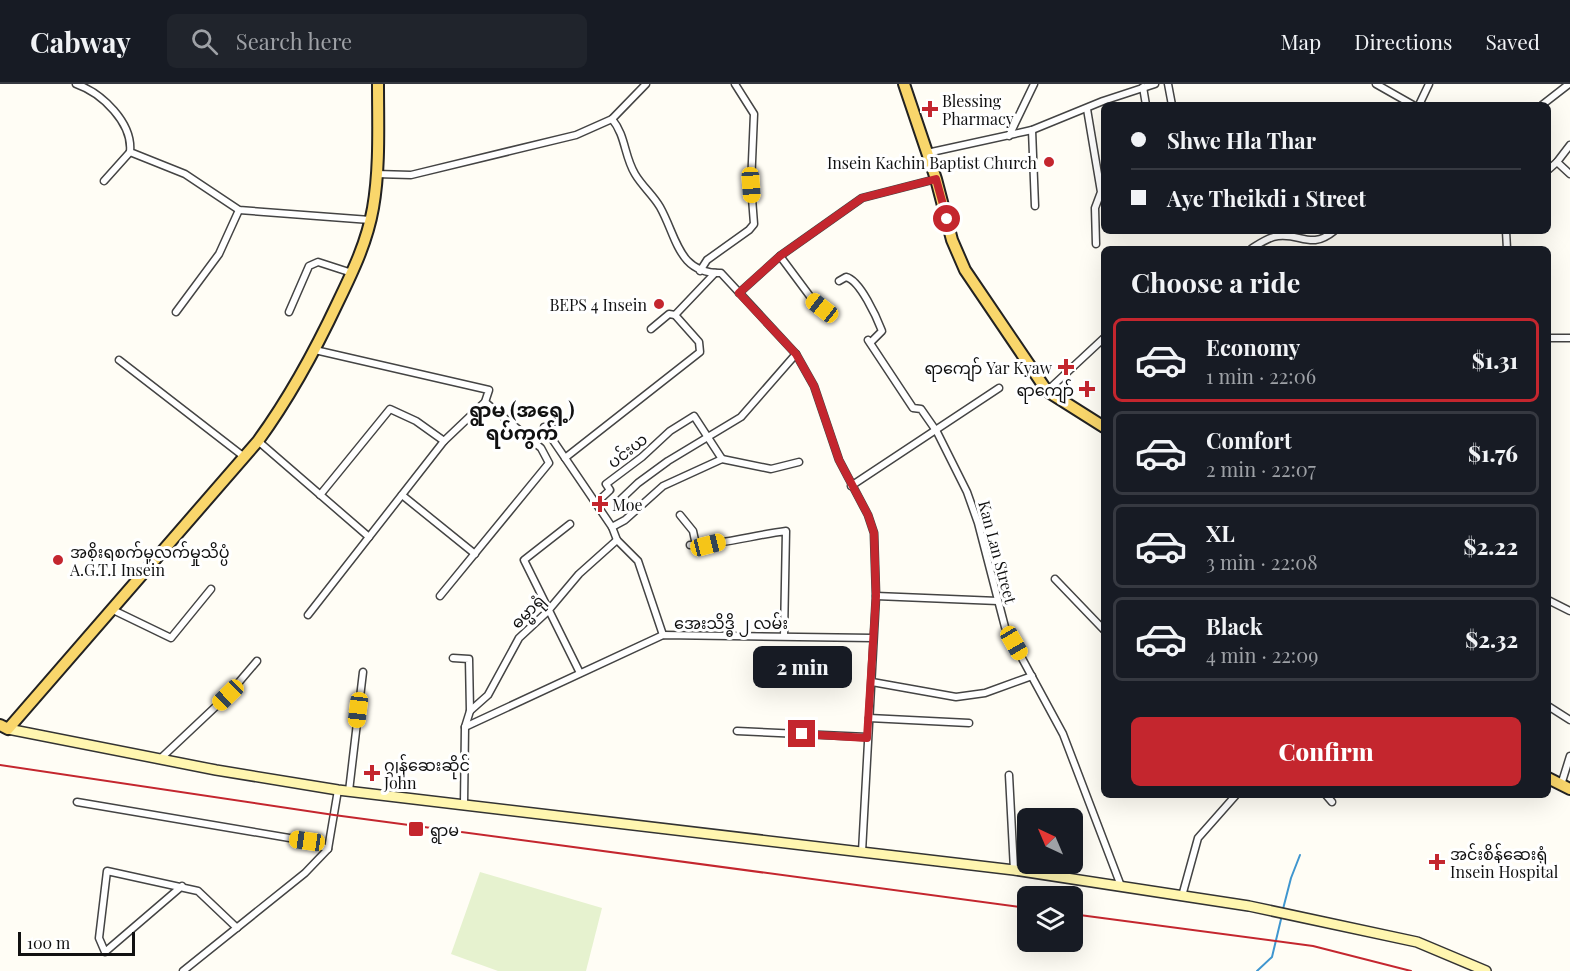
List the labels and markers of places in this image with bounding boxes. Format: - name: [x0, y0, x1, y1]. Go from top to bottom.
- place label: Blessing Pharmacy: [942, 90, 1014, 129]
- marker: Blessing Pharmacy: [923, 102, 937, 116]
- place label: Insein Kachin Baptist Church: [827, 152, 1038, 173]
- marker: Insein Kachin Baptist Church: [1042, 155, 1056, 169]
- place label: BEPS 4 Insein: [549, 294, 647, 315]
- marker: BEPS 4 Insein: [652, 297, 666, 311]
- place label: ရာကျော် Yar Kyaw: [925, 357, 1053, 382]
- marker: ရာကျော် Yar Kyaw: [1057, 358, 1075, 376]
- place label: ရာကျော်: [1016, 379, 1074, 404]
- marker: ရာကျော်: [1078, 380, 1096, 398]
- place label: Moe: [612, 494, 643, 515]
- marker: Moe: [593, 497, 607, 511]
- place label: အစိုးရစက်မှုလက်မှုသိပ္ပံ A.G.T.I Insein: [69, 541, 230, 580]
- marker: အစိုးရစက်မှုလက်မှုသိပ္ပံ A.G.T.I Insein: [51, 553, 65, 567]
- place label: ဂျွန်ဆေးဆိုင် John: [383, 754, 470, 793]
- marker: ဂျွန်ဆေးဆိုင် John: [365, 766, 379, 780]
- place label: ရွာမ: [430, 819, 459, 844]
- marker: ရွာမ: [407, 820, 425, 838]
- place label: အင်းစိန်ဆေးရုံ Insein Hospital: [1450, 843, 1559, 882]
- marker: အင်းစိန်ဆေးရုံ Insein Hospital: [1428, 853, 1446, 871]

